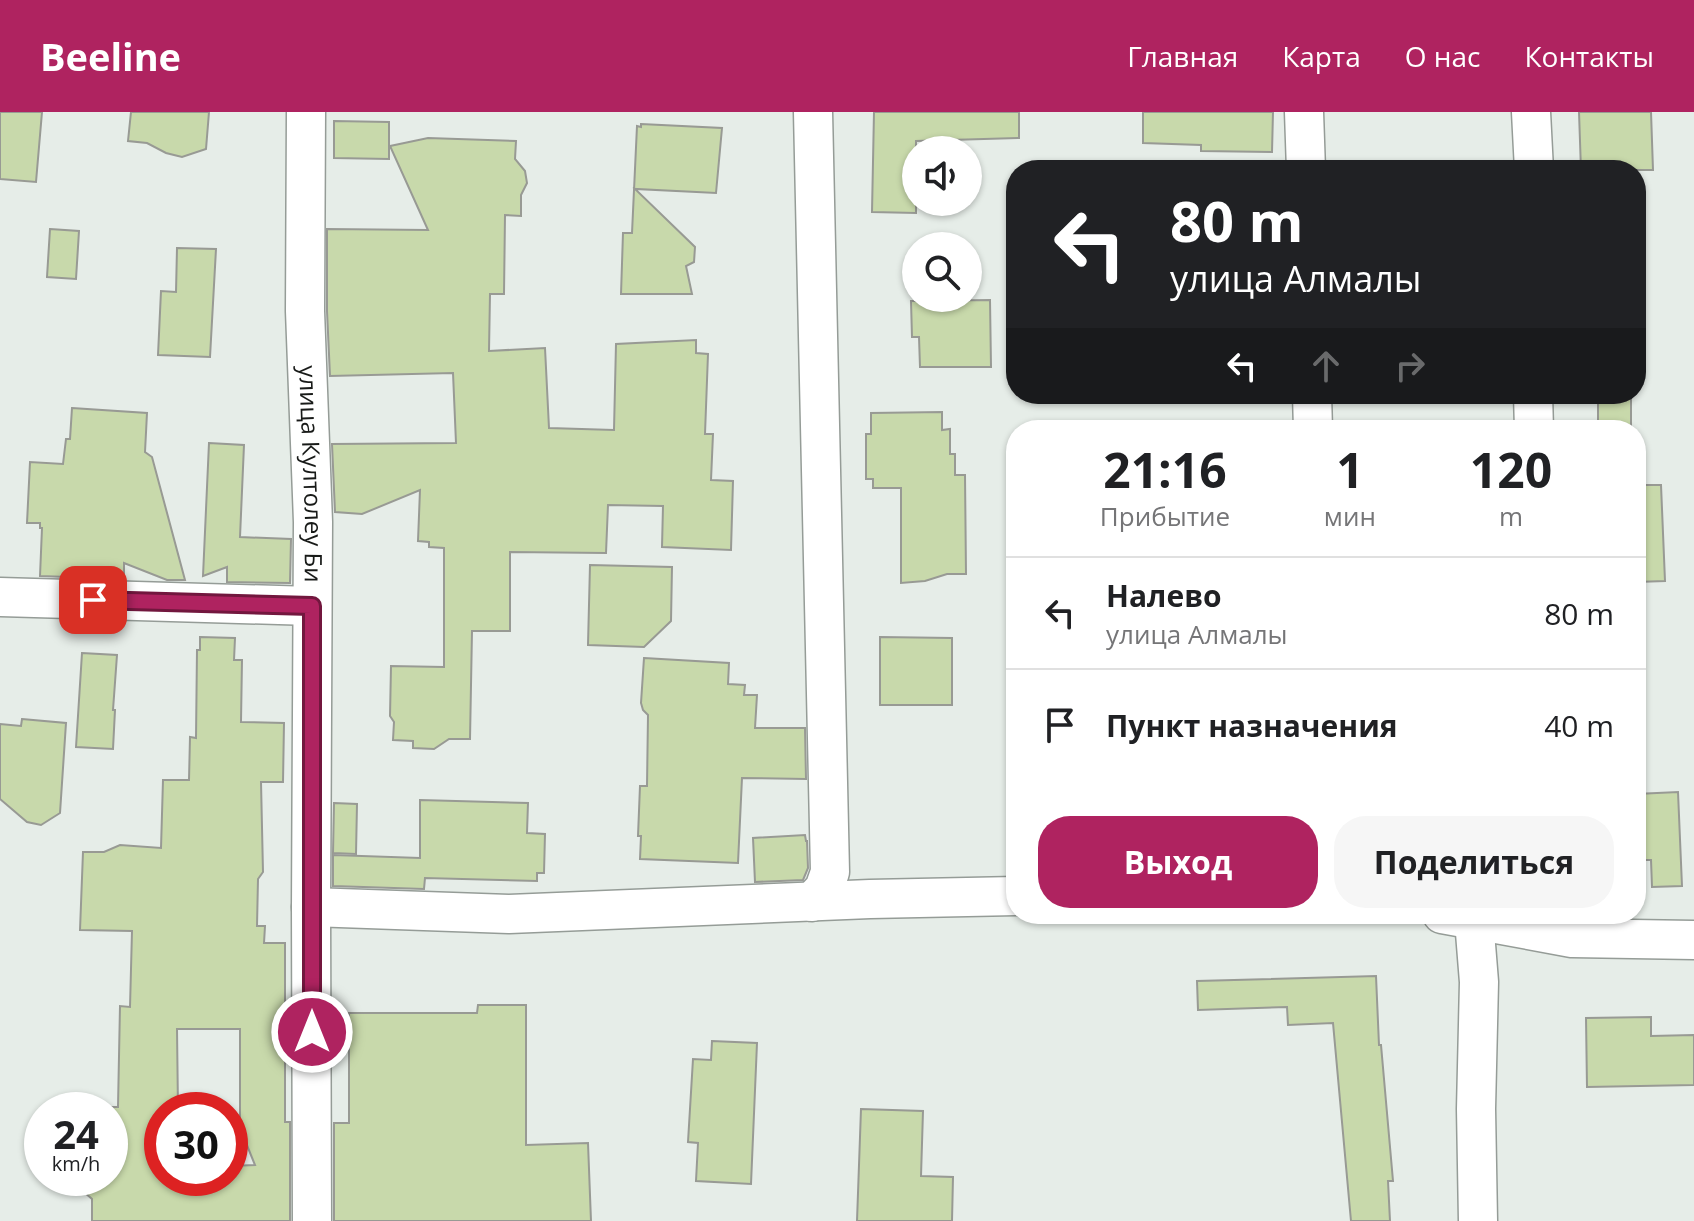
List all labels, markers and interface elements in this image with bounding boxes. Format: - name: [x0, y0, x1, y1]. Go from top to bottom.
- text: Beeline: [40, 30, 181, 82]
- text: Главная: [1127, 37, 1238, 75]
- text: Карта: [1282, 37, 1361, 75]
- text: О нас: [1405, 37, 1480, 75]
- text: Контакты: [1524, 37, 1654, 75]
- map controls: [902, 136, 982, 312]
- button: sound: [902, 136, 982, 216]
- text: 80 m: [1170, 182, 1304, 258]
- icon: left: [1038, 192, 1142, 296]
- button: search: [902, 232, 982, 312]
- text: улица Алмалы: [1170, 254, 1421, 303]
- icon: left: [1220, 344, 1264, 388]
- icon: ahead: [1304, 344, 1348, 388]
- icon: right: [1388, 344, 1432, 388]
- street label: улица Култолеу Би: [292, 365, 331, 583]
- text: 21:16: [1103, 437, 1227, 502]
- text: 1: [1336, 437, 1364, 502]
- text: 120: [1470, 437, 1552, 502]
- text: Прибытие: [1100, 498, 1230, 534]
- text: мин: [1324, 498, 1376, 534]
- text: m: [1499, 498, 1523, 534]
- pin: [59, 566, 127, 634]
- text: Налево: [1106, 575, 1222, 616]
- icon: arrive: [71, 578, 115, 622]
- icon: left: [1038, 591, 1082, 635]
- text: 80 m: [1544, 593, 1614, 634]
- text: улица Алмалы: [1106, 616, 1288, 652]
- icon: arrive: [1038, 703, 1082, 747]
- text: Пункт назначения: [1106, 705, 1398, 746]
- text: 40 m: [1544, 705, 1614, 746]
- button: Выход: [1038, 816, 1318, 908]
- button: Поделиться: [1334, 816, 1614, 908]
- position arrow: [270, 990, 354, 1074]
- speed limit sign: 30: [144, 1092, 248, 1196]
- text: 24: [53, 1106, 99, 1161]
- text: km/h: [52, 1150, 100, 1177]

